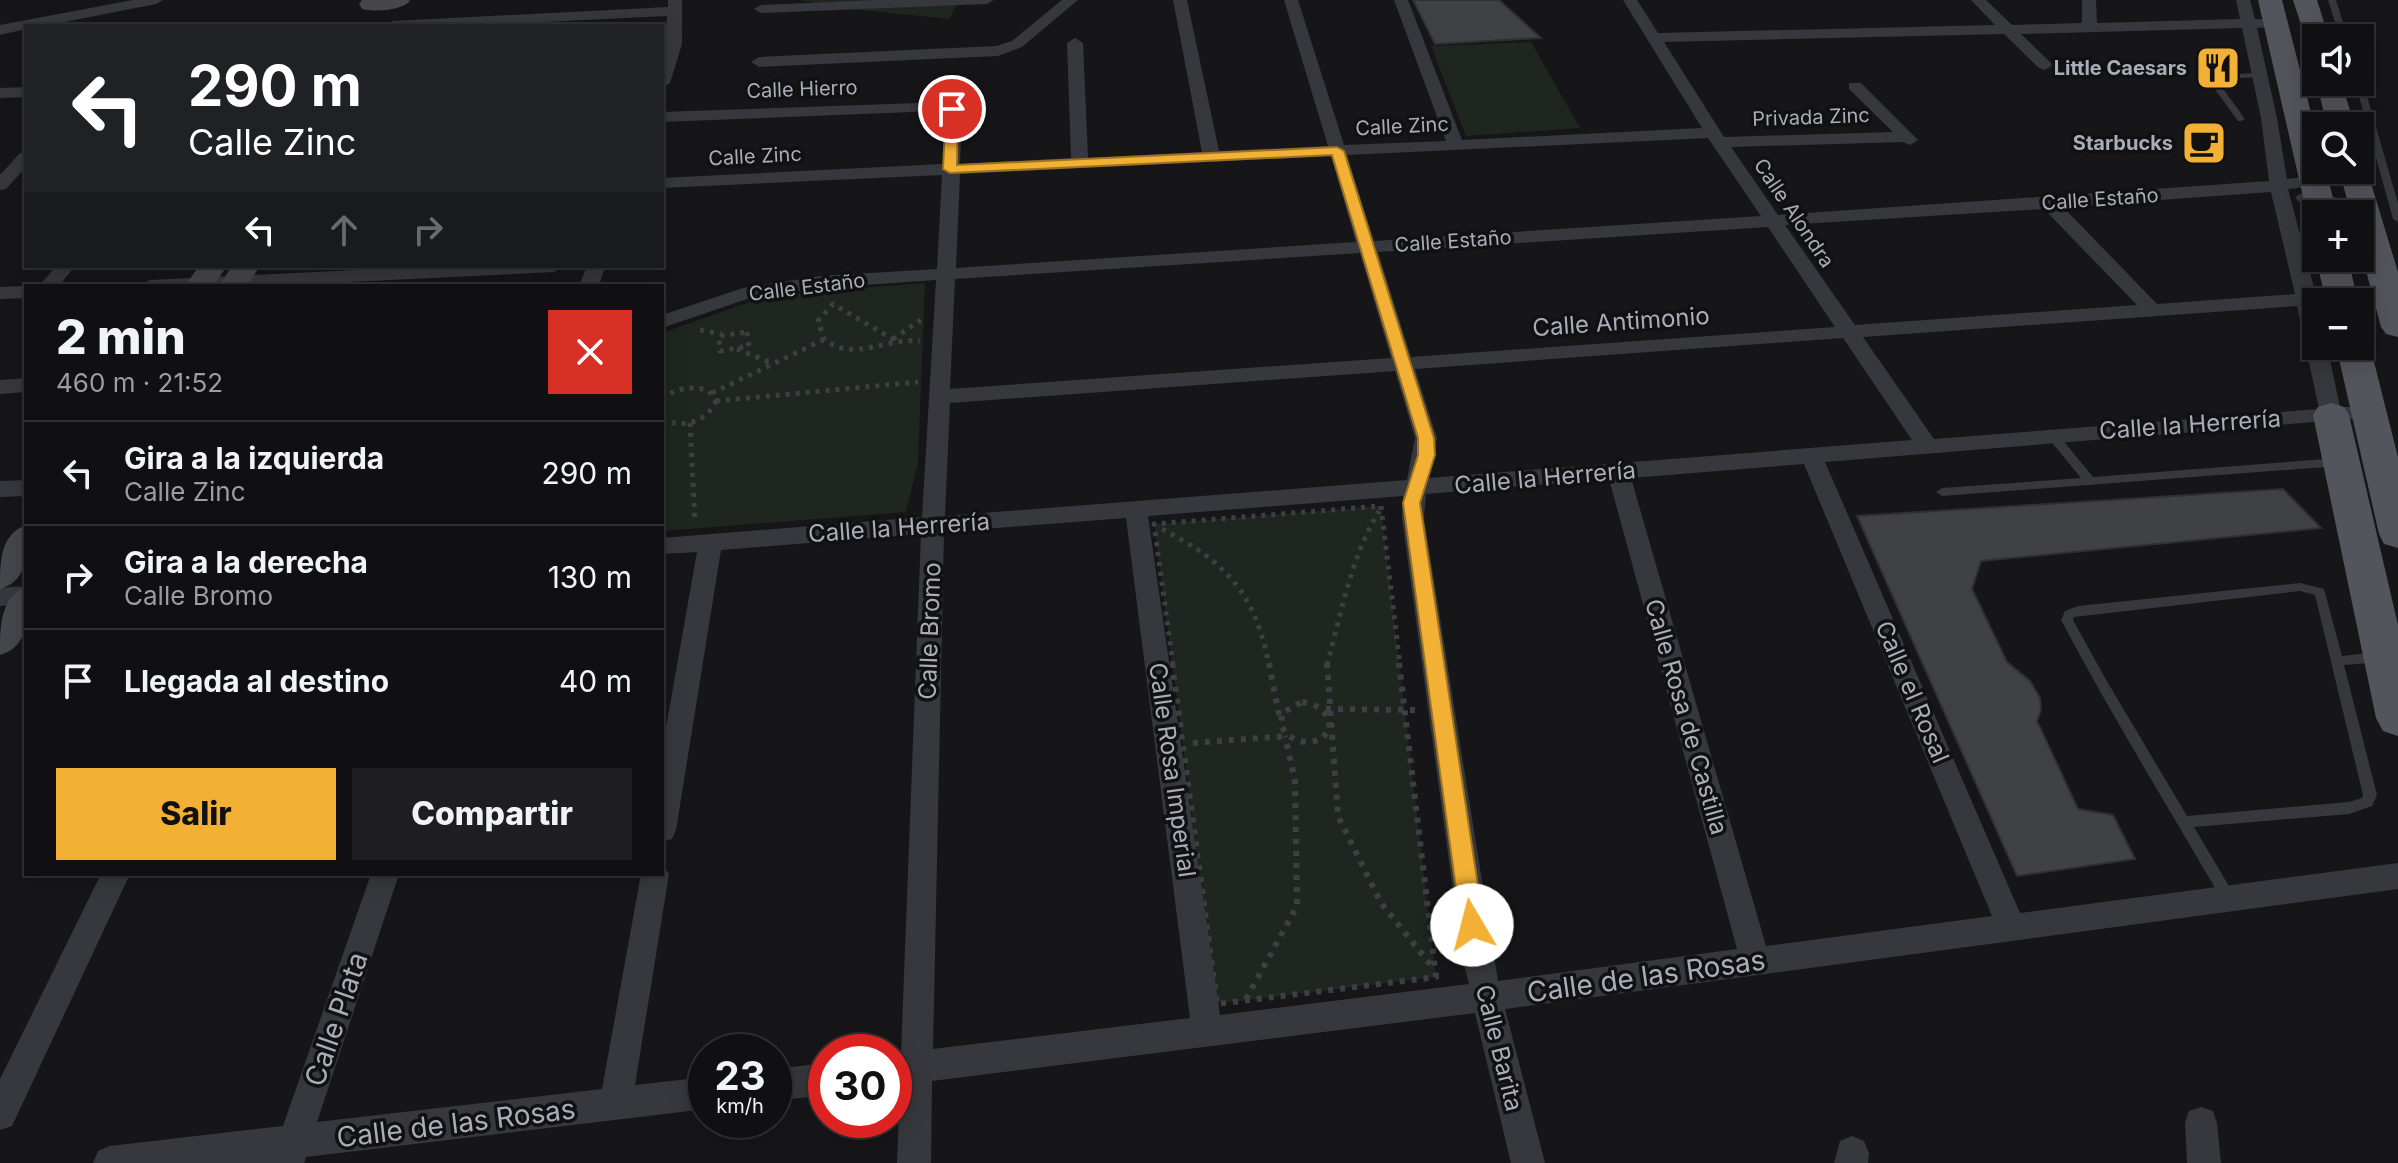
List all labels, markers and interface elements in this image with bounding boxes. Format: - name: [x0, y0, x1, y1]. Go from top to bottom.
- map controls: [2302, 24, 2374, 360]
- button: sound: [2302, 24, 2374, 96]
- restaurant icon: Little Caesars: [2194, 44, 2242, 92]
- text: 290 m: [188, 52, 362, 120]
- icon: left: [56, 56, 160, 160]
- place label: Little Caesars: [2054, 56, 2187, 80]
- street label: Calle Hierro: [746, 75, 858, 103]
- pin: [918, 75, 986, 143]
- icon: arrive: [930, 87, 974, 131]
- street label: Privada Zinc: [1752, 103, 1870, 131]
- street label: Calle Zinc: [1355, 112, 1449, 140]
- button: search: [2302, 112, 2374, 184]
- cafe icon: Starbucks: [2180, 119, 2228, 167]
- text: Calle Zinc: [188, 120, 356, 164]
- place label: Starbucks: [2073, 131, 2173, 155]
- street label: Calle Zinc: [708, 142, 802, 170]
- street label: Calle Alondra: [1749, 154, 1839, 272]
- street label: Calle Estaño: [2041, 183, 2159, 215]
- button: +: [2302, 200, 2374, 272]
- icon: left: [238, 208, 282, 252]
- icon: ahead: [322, 208, 366, 252]
- icon: right: [406, 208, 450, 252]
- street label: Calle Estaño: [1394, 225, 1512, 257]
- street label: Calle Estaño: [747, 268, 867, 306]
- button: −: [2302, 288, 2374, 360]
- street label: Calle Antimonio: [1531, 301, 1711, 342]
- text: 2 min: [56, 307, 186, 366]
- button: close: [548, 310, 632, 394]
- text: 460 m · 21:52: [56, 367, 223, 398]
- street label: Calle la Herrería: [2098, 404, 2282, 445]
- text: Gira a la izquierda: [124, 440, 384, 476]
- icon: left: [56, 451, 100, 495]
- text: 290 m: [541, 455, 632, 491]
- street label: Calle la Herrería: [1453, 455, 1637, 500]
- text: Calle Zinc: [124, 476, 246, 507]
- street label: Calle la Herrería: [807, 507, 991, 548]
- text: Gira a la derecha: [124, 544, 368, 580]
- icon: right: [56, 555, 100, 599]
- text: 130 m: [548, 559, 632, 595]
- street label: Calle Bromo: [913, 562, 946, 700]
- text: Calle Bromo: [124, 580, 273, 611]
- street label: Calle Rosa de Castilla: [1639, 596, 1734, 838]
- street label: Calle el Rosal: [1870, 616, 1955, 767]
- icon: arrive: [56, 659, 100, 703]
- street label: Calle Rosa Imperial: [1143, 661, 1202, 879]
- text: Llegada al destino: [124, 663, 389, 699]
- text: 40 m: [559, 663, 632, 699]
- button: Salir: [56, 768, 336, 860]
- button: Compartir: [352, 768, 632, 860]
- position arrow: [1430, 883, 1514, 967]
- street label: Calle de las Rosas: [1525, 942, 1767, 1010]
- street label: Calle Plata: [297, 948, 375, 1090]
- street label: Calle Barita: [1470, 982, 1529, 1114]
- speed limit sign: 30: [808, 1034, 912, 1138]
- text: 23: [714, 1051, 766, 1100]
- street label: Calle de las Rosas: [335, 1091, 577, 1155]
- text: km/h: [716, 1094, 764, 1118]

